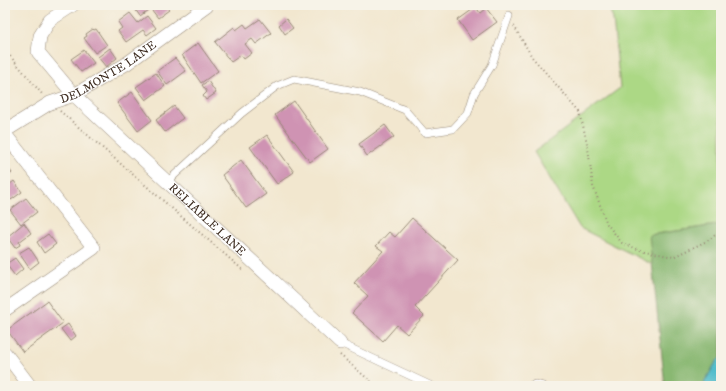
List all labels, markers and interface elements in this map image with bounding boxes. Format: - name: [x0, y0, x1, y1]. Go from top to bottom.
- street label: DELMONTE LANE: [58, 37, 159, 107]
- street label: RELIABLE LANE: [166, 180, 249, 259]

